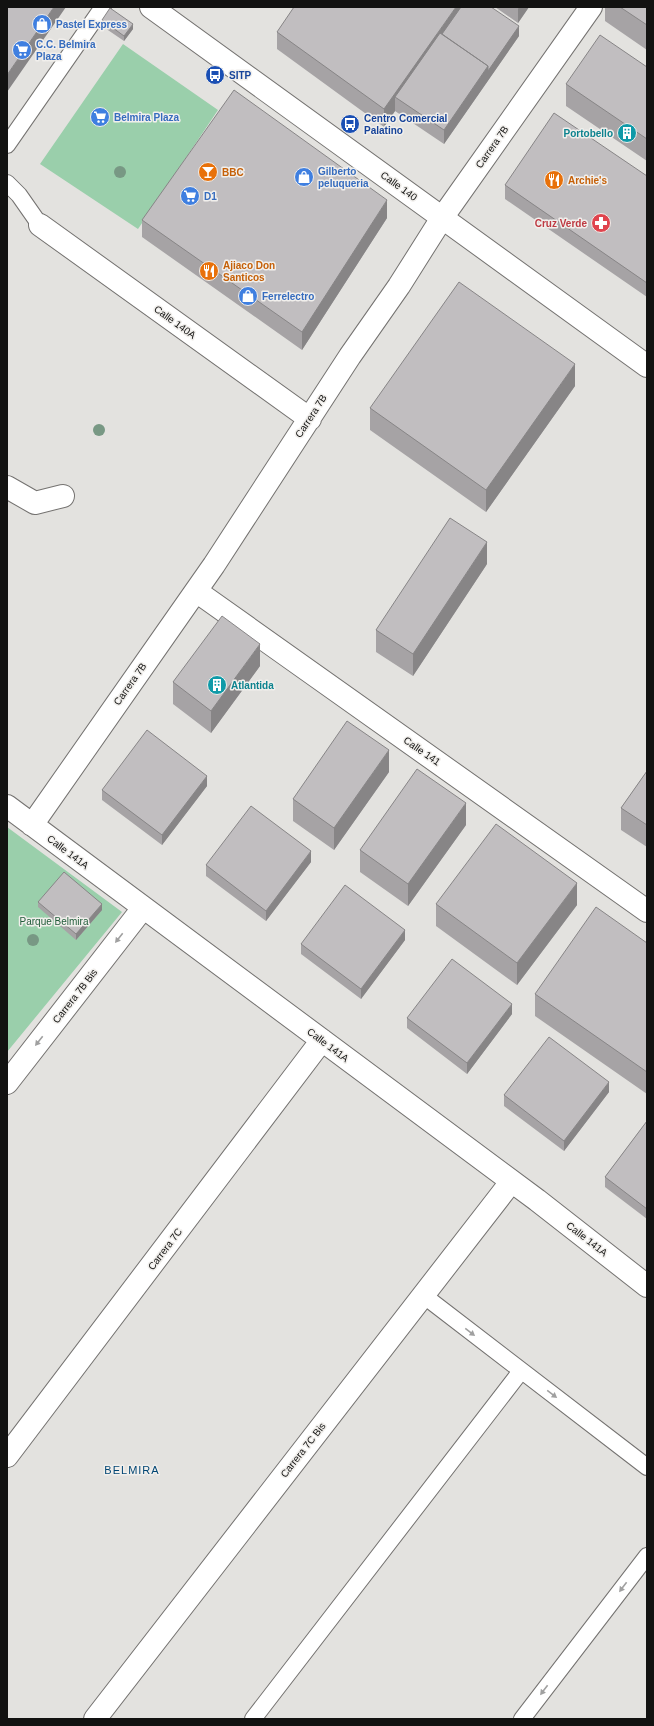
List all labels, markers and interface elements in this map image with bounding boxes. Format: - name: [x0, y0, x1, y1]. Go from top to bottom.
- shop icon: Pastel Express: [31, 13, 53, 35]
- place label: Pastel Express: [56, 19, 128, 30]
- supermarket icon: C.C. Belmira Plaza: [11, 39, 33, 61]
- place label: C.C. Belmira Plaza: [36, 39, 96, 62]
- bus stop icon: SITP: [204, 64, 226, 86]
- place label: SITP: [229, 70, 252, 81]
- supermarket icon: Belmira Plaza: [89, 106, 111, 128]
- place label: Belmira Plaza: [114, 112, 179, 123]
- bus stop icon: Centro Comercial Palatino: [339, 113, 361, 135]
- place label: Centro Comercial Palatino: [364, 113, 448, 136]
- building icon: Portobello: [616, 122, 638, 144]
- street label: Carrera 7B: [473, 124, 511, 170]
- place label: Portobello: [564, 128, 613, 139]
- bar icon: BBC: [197, 161, 219, 183]
- shop icon: Gilberto peluqueria: [293, 166, 315, 188]
- place label: Gilberto peluqueria: [318, 166, 369, 189]
- place label: BBC: [222, 167, 244, 178]
- street label: Calle 140: [379, 169, 420, 203]
- restaurant icon: Archie's: [543, 169, 565, 191]
- place label: Archie's: [568, 175, 608, 186]
- supermarket icon: D1: [179, 185, 201, 207]
- place label: D1: [204, 191, 217, 202]
- pharmacy icon: Cruz Verde: [590, 212, 612, 234]
- place label: Cruz Verde: [535, 218, 587, 229]
- restaurant icon: Ajiaco Don Santicos: [198, 260, 220, 282]
- place label: Ajiaco Don Santicos: [223, 260, 275, 283]
- shop icon: Ferrelectro: [237, 285, 259, 307]
- place label: Ferrelectro: [262, 291, 314, 302]
- street label: Calle 140A: [152, 303, 198, 341]
- street label: Carrera 7B: [293, 392, 329, 440]
- street label: Carrera 7B: [111, 661, 149, 707]
- building icon: Atlantida: [206, 674, 228, 696]
- place label: Atlantida: [231, 680, 274, 691]
- street label: Calle 141: [402, 734, 443, 768]
- street label: Calle 141A: [45, 833, 91, 871]
- park label: Parque Belmira: [20, 916, 89, 927]
- one-way arrow: [115, 933, 123, 944]
- street label: Carrera 7B Bis: [50, 967, 100, 1025]
- street label: Calle 141A: [305, 1026, 351, 1064]
- one-way arrow: [35, 1036, 44, 1047]
- street label: Calle 141A: [564, 1220, 610, 1259]
- street label: Carrera 7C: [146, 1226, 184, 1272]
- one-way arrow: [465, 1328, 476, 1336]
- one-way arrow: [546, 1390, 557, 1399]
- street label: Carrera 7C Bis: [278, 1421, 328, 1479]
- district label: BELMIRA: [104, 1464, 160, 1476]
- one-way arrow: [620, 1582, 628, 1592]
- one-way arrow: [540, 1685, 549, 1696]

